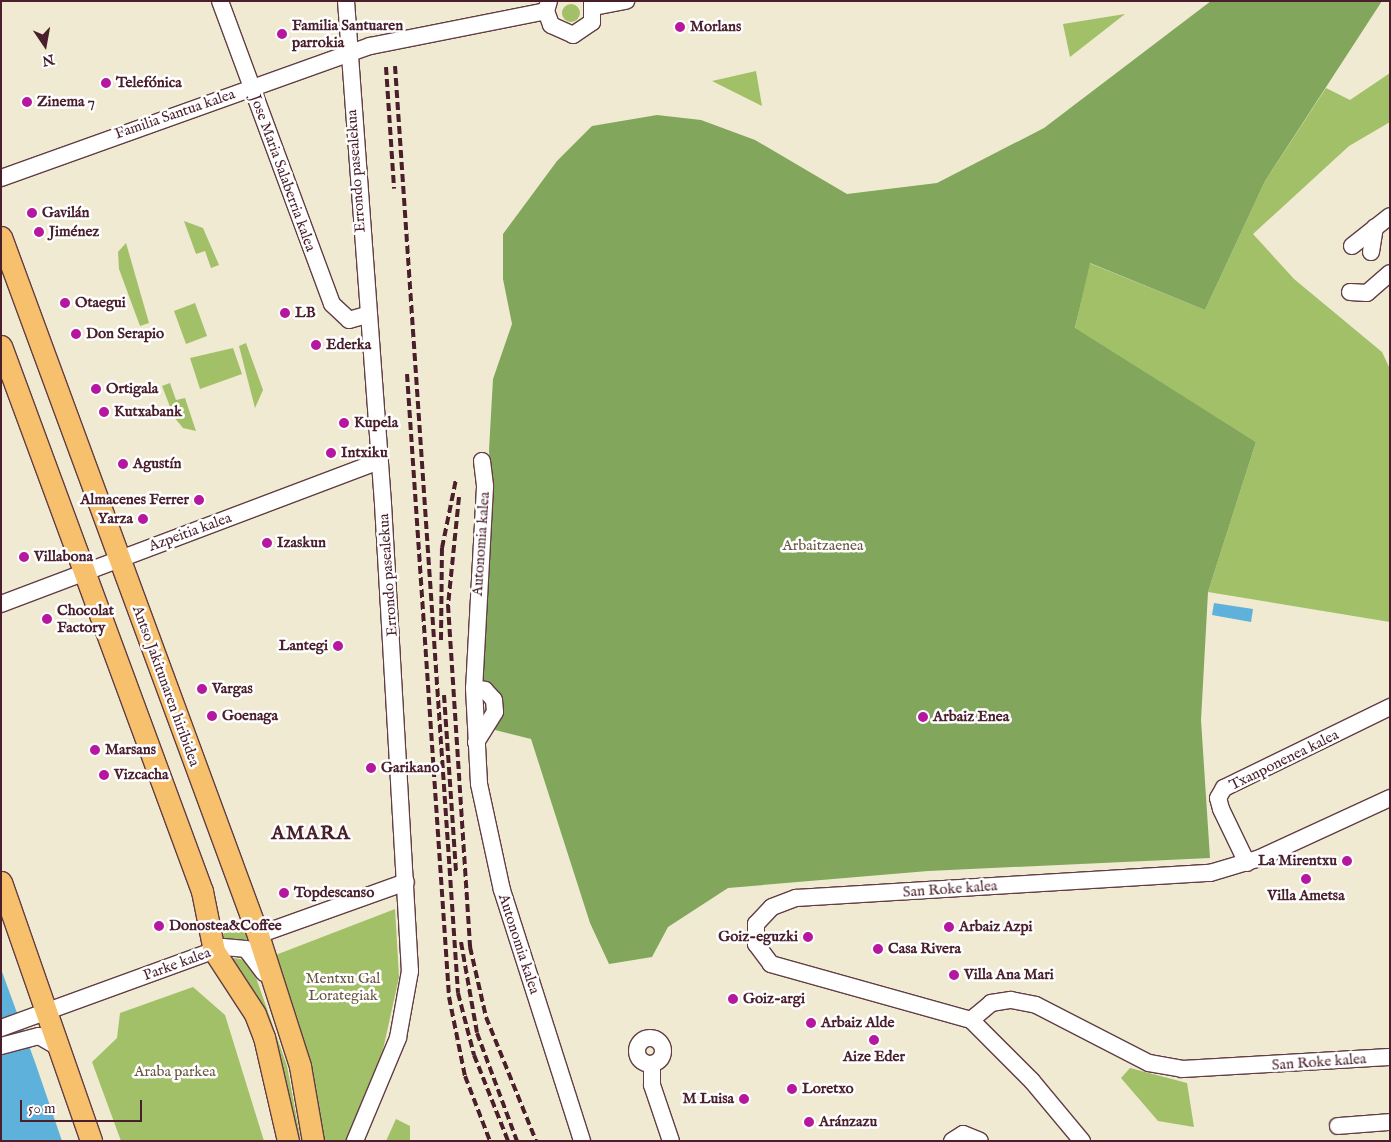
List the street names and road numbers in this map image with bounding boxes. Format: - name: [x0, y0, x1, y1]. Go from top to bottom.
- street label: Familia Santua kalea: [113, 85, 237, 143]
- street label: Jose Maria Salaberria kalea: [246, 92, 320, 254]
- street label: Errondo pasealekua: [343, 109, 369, 233]
- street label: Autonomia kalea: [468, 491, 494, 597]
- street label: Azpeitia kalea: [146, 509, 234, 555]
- street label: Errondo pasealekua: [375, 513, 401, 637]
- street label: Antso Jakitunaren hiribidea: [128, 603, 204, 769]
- street label: Txanponenea kalea: [1226, 726, 1342, 794]
- street label: San Roke kalea: [902, 877, 998, 901]
- street label: Autonomia kalea: [494, 892, 544, 996]
- street label: Parke kalea: [141, 943, 213, 985]
- street label: San Roke kalea: [1271, 1050, 1367, 1074]

